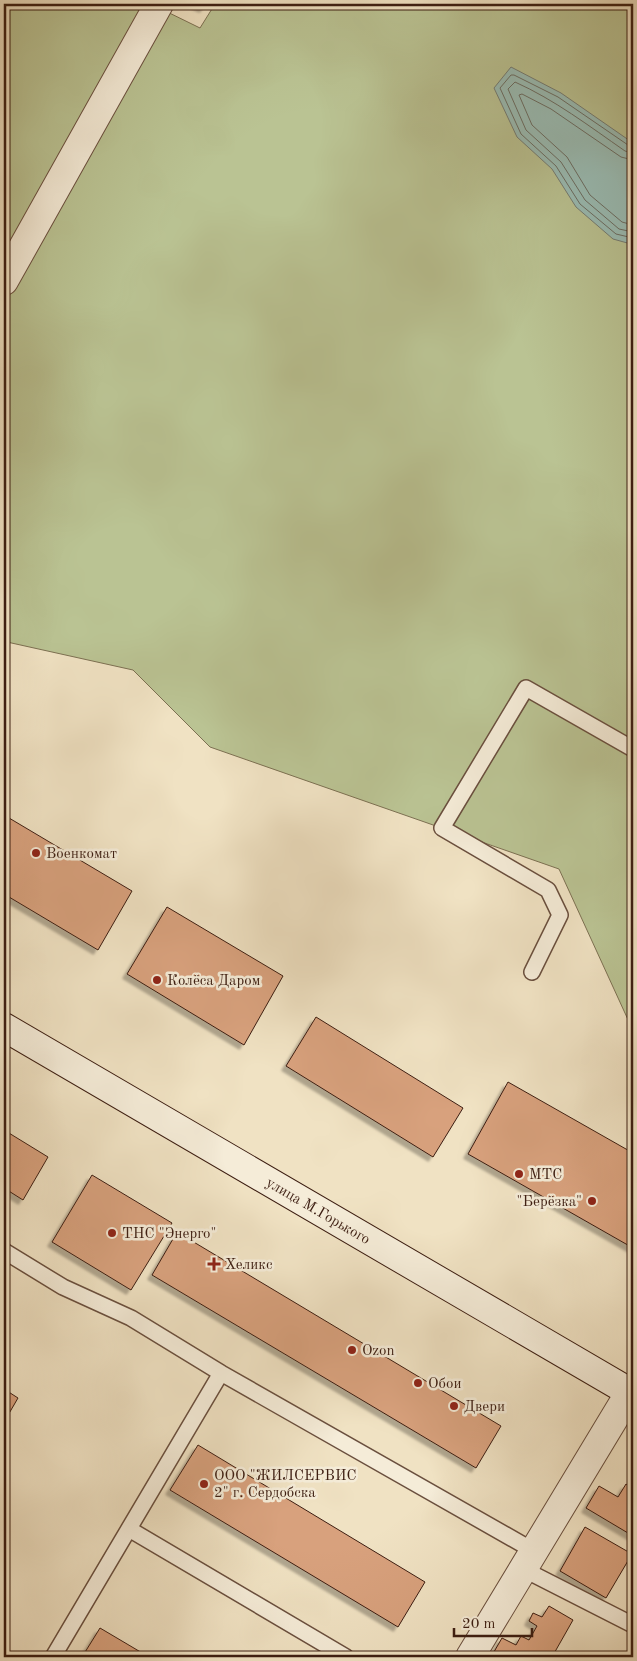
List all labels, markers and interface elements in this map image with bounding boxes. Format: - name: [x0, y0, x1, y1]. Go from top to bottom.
- marker: Военкомат: [30, 847, 42, 859]
- place label: Военкомат: [46, 847, 117, 862]
- marker: Колёса Даром: [151, 974, 163, 986]
- place label: Колёса Даром: [167, 974, 261, 989]
- marker: МТС: [513, 1168, 525, 1180]
- place label: МТС: [529, 1168, 562, 1183]
- street label: улица М.Горького: [263, 1176, 372, 1248]
- place label: "Берёзка": [517, 1195, 582, 1210]
- marker: "Берёзка": [586, 1195, 598, 1207]
- marker: ТНС "Энерго": [106, 1227, 118, 1239]
- place label: ТНС "Энерго": [122, 1227, 216, 1242]
- marker: Хеликс: [207, 1257, 221, 1271]
- place label: Хеликс: [225, 1258, 273, 1273]
- marker: Ozon: [346, 1344, 358, 1356]
- place label: Ozon: [362, 1344, 395, 1359]
- marker: Обои: [412, 1377, 424, 1389]
- place label: Обои: [428, 1377, 461, 1392]
- marker: Двери: [448, 1400, 460, 1412]
- place label: Двери: [464, 1400, 505, 1415]
- place label: ООО "ЖИЛСЕРВИС 2" г. Сердобска: [214, 1469, 357, 1501]
- marker: ООО "ЖИЛСЕРВИС 2" г. Сердобска: [198, 1478, 210, 1490]
- scale bar: [454, 1606, 532, 1638]
- text: 20 m: [462, 1617, 496, 1632]

